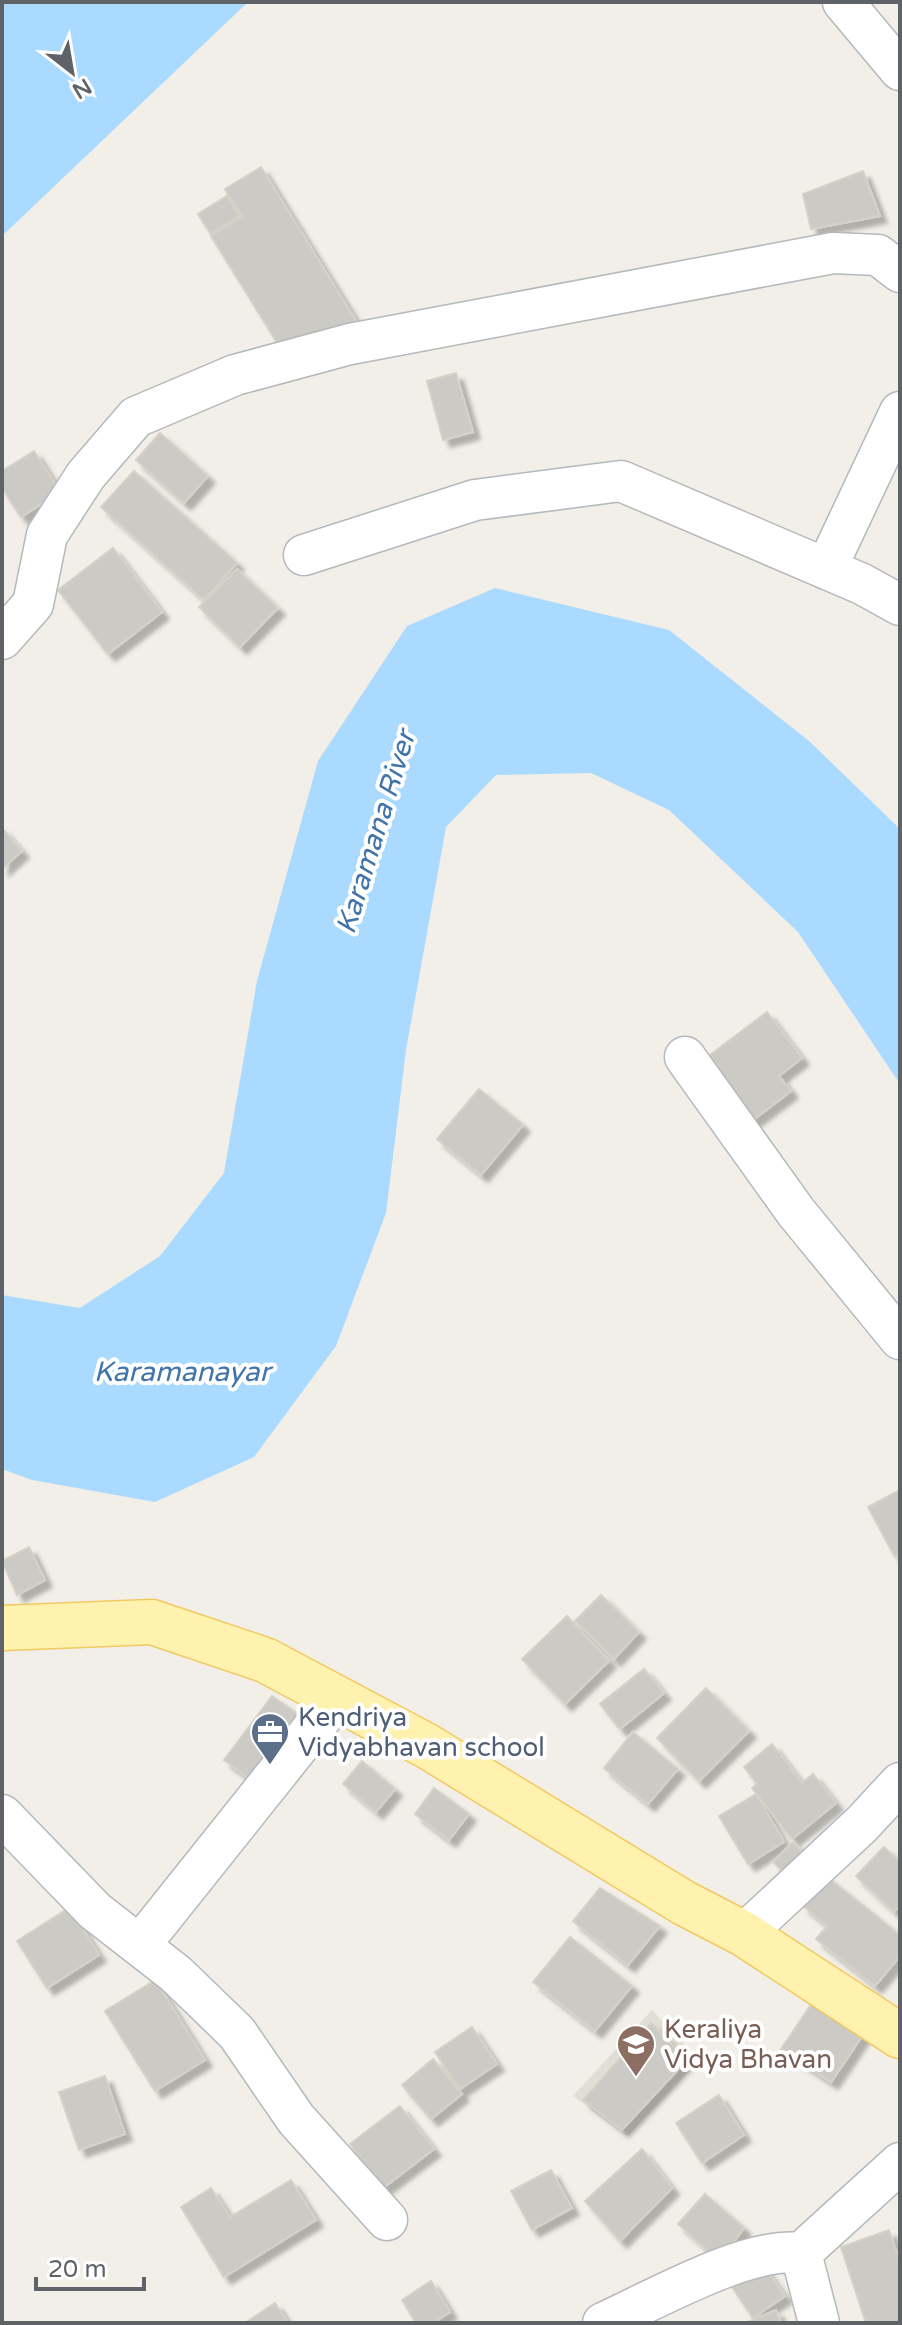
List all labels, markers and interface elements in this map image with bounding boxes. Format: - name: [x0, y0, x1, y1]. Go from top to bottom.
- north arrow: [32, 32, 112, 112]
- text: N: [68, 73, 96, 104]
- water label: Karamana River: [329, 723, 424, 938]
- water label: Karamanayar: [94, 1355, 273, 1389]
- place label: Kendriya Vidyabhavan school: [298, 1702, 545, 1763]
- office icon: Kendriya Vidyabhavan school: [249, 1711, 291, 1766]
- place label: Keraliya Vidya Bhavan: [664, 2014, 832, 2075]
- school or university icon: Keraliya Vidya Bhavan: [615, 2023, 657, 2078]
- scale bar: [36, 2241, 144, 2291]
- text: 20 m: [48, 2255, 106, 2284]

